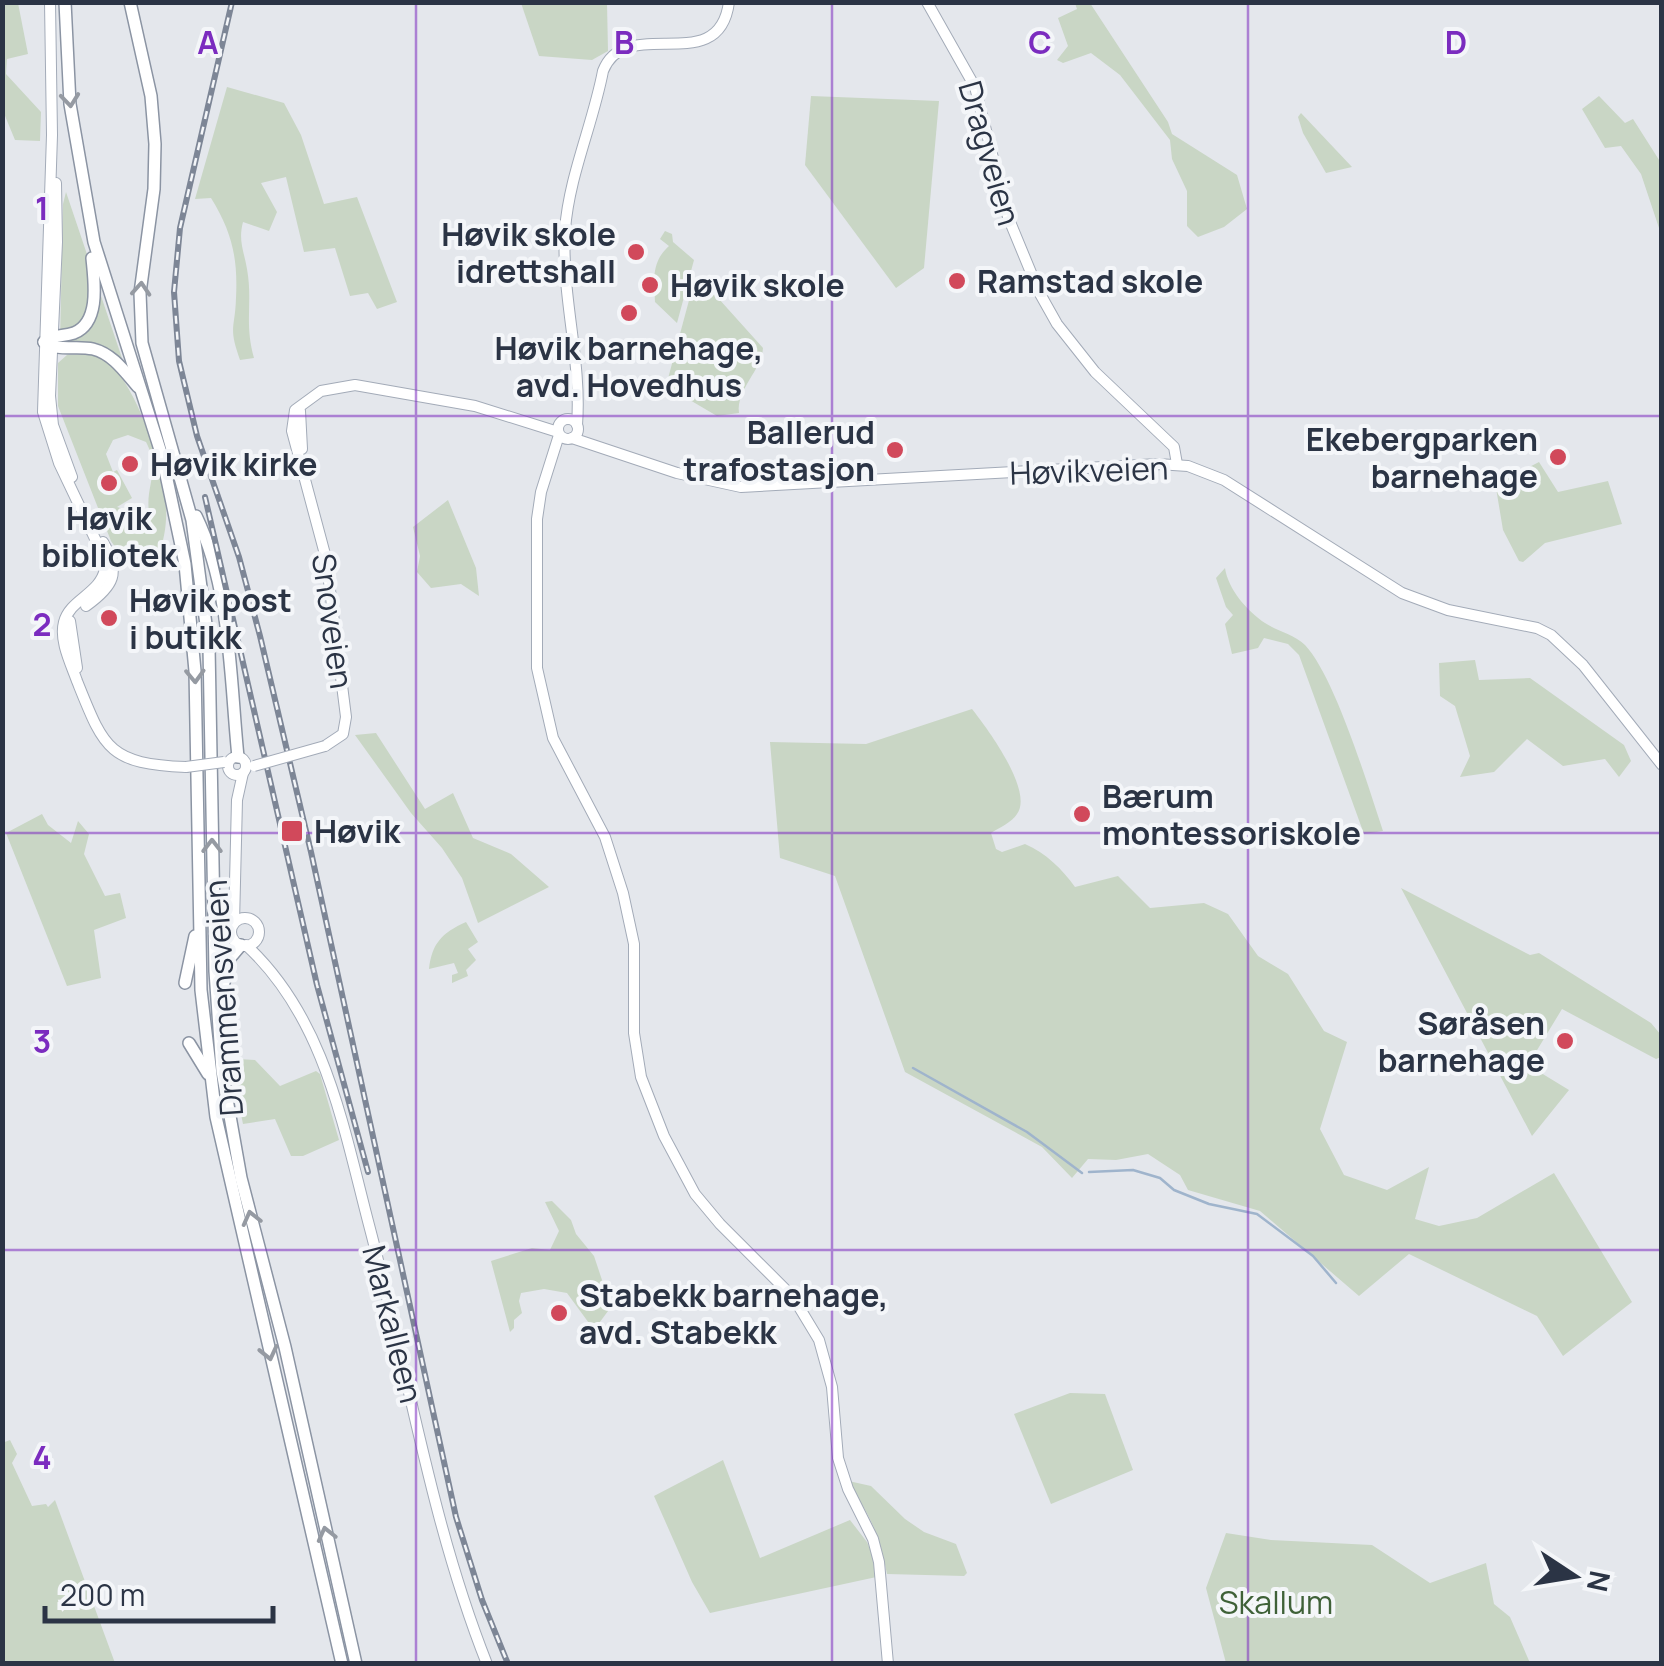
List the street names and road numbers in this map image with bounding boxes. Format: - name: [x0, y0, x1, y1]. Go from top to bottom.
- street label: Dragveien: [948, 76, 1032, 230]
- street label: Høvikveien: [1009, 445, 1169, 495]
- street label: Snoveien: [302, 551, 364, 691]
- street label: Drammensveien: [193, 878, 253, 1118]
- street label: Markalleen: [352, 1241, 434, 1407]

